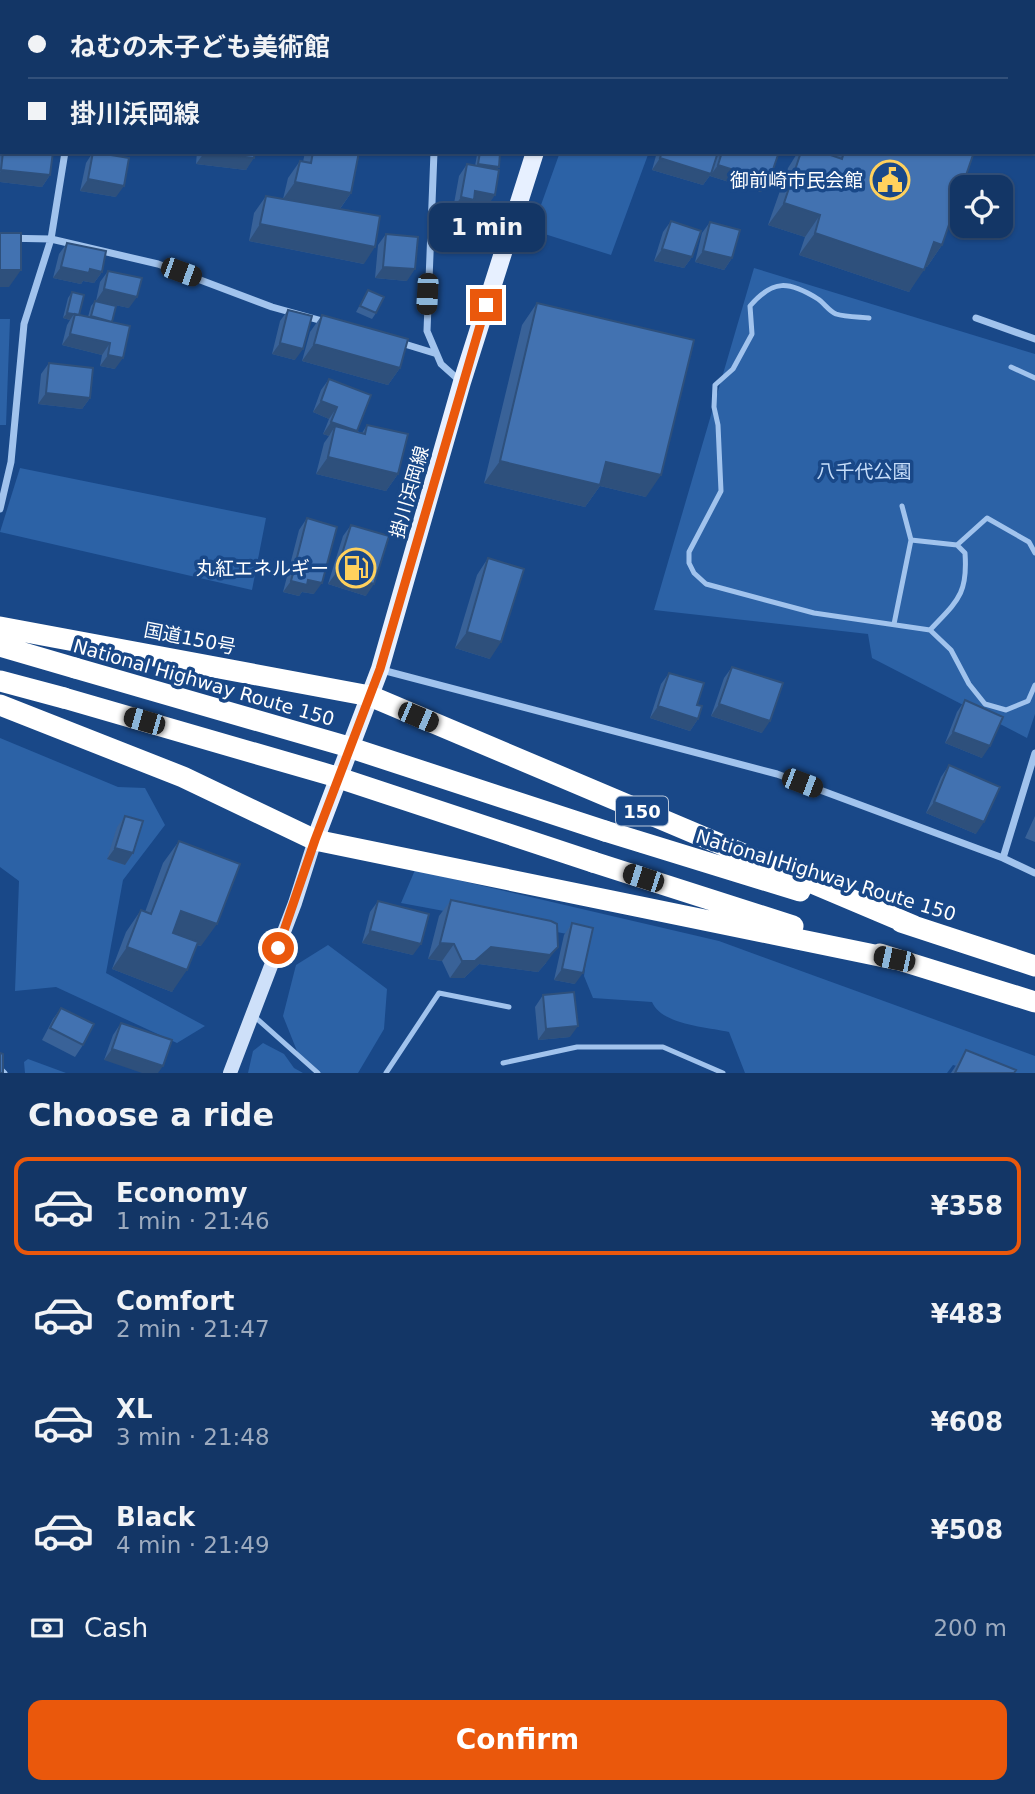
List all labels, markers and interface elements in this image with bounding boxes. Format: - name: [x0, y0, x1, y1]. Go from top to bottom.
- text: ねむの木子ども美術館: [70, 32, 330, 62]
- text: 掛川浜岡線: [70, 99, 200, 129]
- public building icon: 御前崎市民会館: [869, 159, 911, 201]
- place label: 御前崎市民会館: [730, 169, 863, 191]
- map controls: [950, 175, 1013, 238]
- button: locate: [950, 175, 1013, 238]
- callout: 1 min: [428, 204, 544, 252]
- text: 1 min: [451, 214, 523, 240]
- car: [158, 255, 205, 289]
- car: [416, 272, 439, 316]
- route end: [470, 289, 502, 321]
- street label: 掛川浜岡線: [385, 443, 433, 541]
- park label: 八千代公園: [816, 460, 912, 482]
- fuel station icon: 丸紅エネルギー: [335, 547, 377, 589]
- place label: 丸紅エネルギー: [196, 557, 329, 579]
- street label: 国道150号: [142, 618, 238, 658]
- street label: National Highway Route 150: [71, 634, 337, 730]
- car: [395, 699, 442, 735]
- car: [121, 705, 168, 737]
- car: [779, 766, 826, 800]
- road number: 150: [616, 796, 668, 826]
- street label: National Highway Route 150: [693, 825, 959, 925]
- car: [620, 862, 667, 894]
- route start: [262, 932, 294, 964]
- car: [872, 944, 917, 974]
- text: Choose a ride: [28, 1096, 274, 1134]
- icon: car: [32, 1175, 95, 1238]
- text: Economy: [116, 1178, 247, 1208]
- text: ¥358: [931, 1191, 1003, 1221]
- text: 1 min · 21:46: [116, 1208, 270, 1234]
- icon: car: [32, 1283, 95, 1346]
- text: Comfort: [116, 1286, 234, 1316]
- text: ¥483: [931, 1299, 1003, 1329]
- text: 2 min · 21:47: [116, 1316, 270, 1342]
- icon: car: [32, 1391, 95, 1454]
- text: XL: [116, 1394, 153, 1424]
- text: ¥608: [931, 1407, 1003, 1437]
- text: 3 min · 21:48: [116, 1424, 270, 1450]
- icon: car: [32, 1499, 95, 1562]
- text: Black: [116, 1502, 195, 1532]
- text: ¥508: [931, 1515, 1003, 1545]
- text: 4 min · 21:49: [116, 1532, 270, 1558]
- icon: cash: [28, 1609, 66, 1647]
- text: Cash: [84, 1613, 148, 1643]
- text: 200 m: [933, 1615, 1007, 1641]
- button: Confirm: [28, 1700, 1007, 1780]

